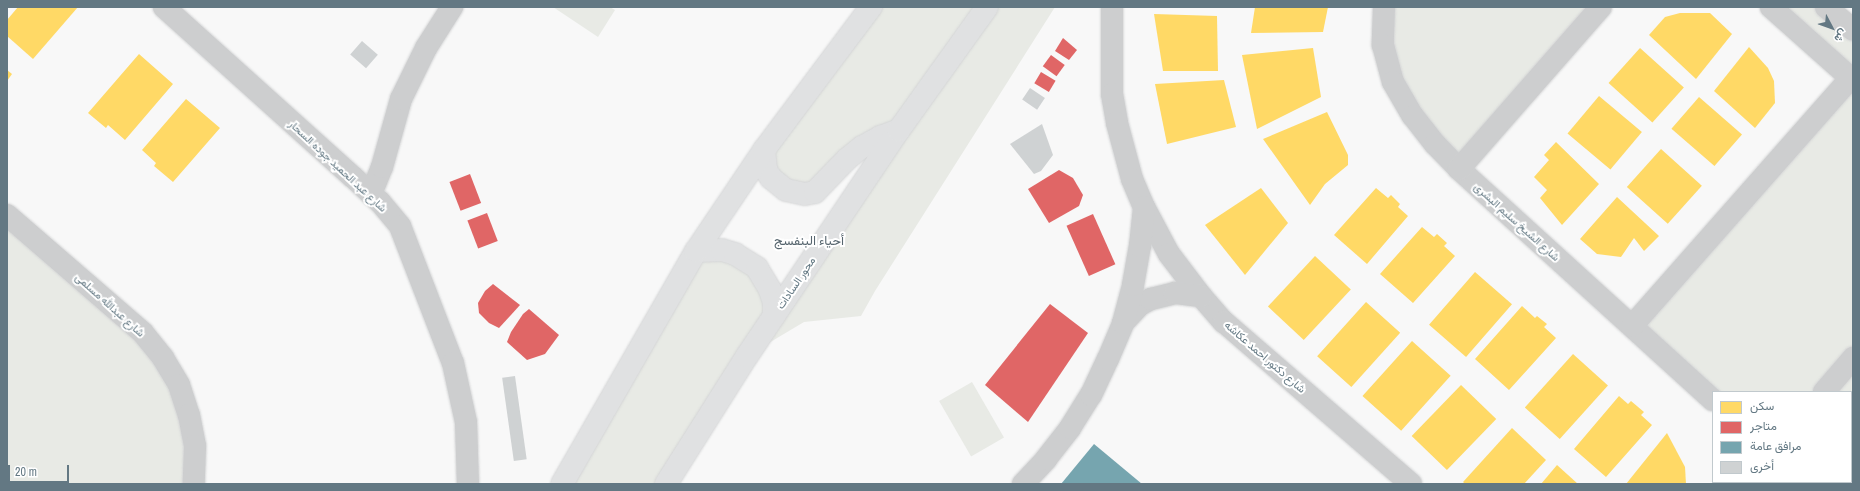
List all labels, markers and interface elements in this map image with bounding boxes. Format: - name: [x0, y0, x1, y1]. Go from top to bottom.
- north arrow: [1812, 8, 1852, 48]
- text: ش: [1831, 26, 1851, 45]
- street label: شارع عبد الحميد جوده السحار: [286, 117, 390, 215]
- street label: شارع الشيخ سليم البشرى: [1471, 180, 1563, 264]
- district label: أحياء البنفسج: [774, 233, 844, 249]
- street label: محور السادات: [774, 255, 818, 311]
- street label: شارع عبدالله مسلمى: [73, 270, 147, 340]
- street label: شارع دكتور احمد عكاشه: [1222, 318, 1308, 396]
- legend: [1712, 391, 1852, 483]
- text: سكن: [1750, 398, 1774, 414]
- text: متاجر: [1750, 418, 1777, 434]
- text: مرافق عامة: [1750, 438, 1802, 454]
- scale bar: [10, 457, 71, 483]
- text: أخرى: [1750, 458, 1774, 474]
- text: 20 m: [15, 464, 37, 480]

